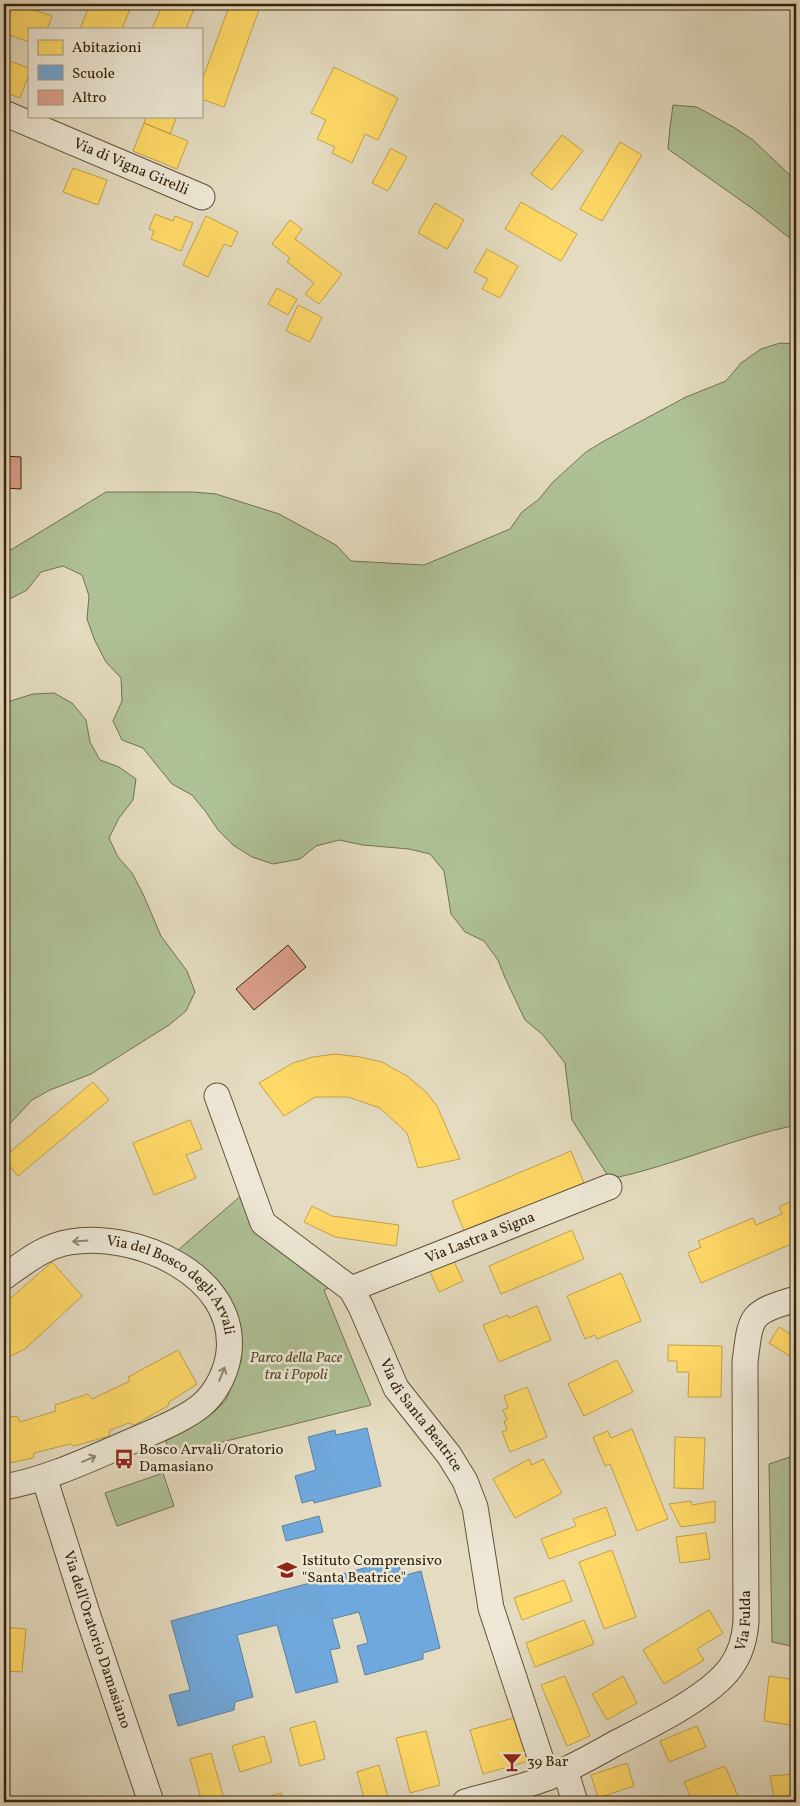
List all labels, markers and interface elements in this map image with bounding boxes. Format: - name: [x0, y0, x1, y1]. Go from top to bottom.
- legend: [28, 28, 202, 118]
- text: Abitazioni: [72, 38, 142, 59]
- text: Scuole: [72, 64, 115, 85]
- text: Altro: [72, 88, 107, 109]
- street label: Via di Vigna Girelli: [70, 133, 192, 201]
- street label: Via Lastra a Signa: [422, 1207, 538, 1269]
- street label: Via del Bosco degli Arvali: [105, 1231, 239, 1336]
- one-way arrow: [73, 1237, 89, 1246]
- park label: Parco della Pace tra i Popoli: [250, 1348, 343, 1386]
- street label: Via di Santa Beatrice: [374, 1355, 467, 1476]
- one-way arrow: [218, 1367, 228, 1382]
- place label: Bosco Arvali/Oratorio Damasiano: [139, 1440, 284, 1478]
- bus stop icon: Bosco Arvali/Oratorio Damasiano: [113, 1448, 135, 1470]
- one-way arrow: [81, 1454, 96, 1464]
- street label: Via dell'Oratorio Damasiano: [58, 1548, 136, 1731]
- place label: Istituto Comprensivo "Santa Beatrice": [302, 1551, 442, 1589]
- school or university icon: Istituto Comprensivo "Santa Beatrice": [276, 1559, 298, 1581]
- street label: Via Fulda: [730, 1590, 757, 1654]
- bar icon: 39 Bar: [501, 1751, 523, 1773]
- place label: 39 Bar: [527, 1752, 568, 1773]

